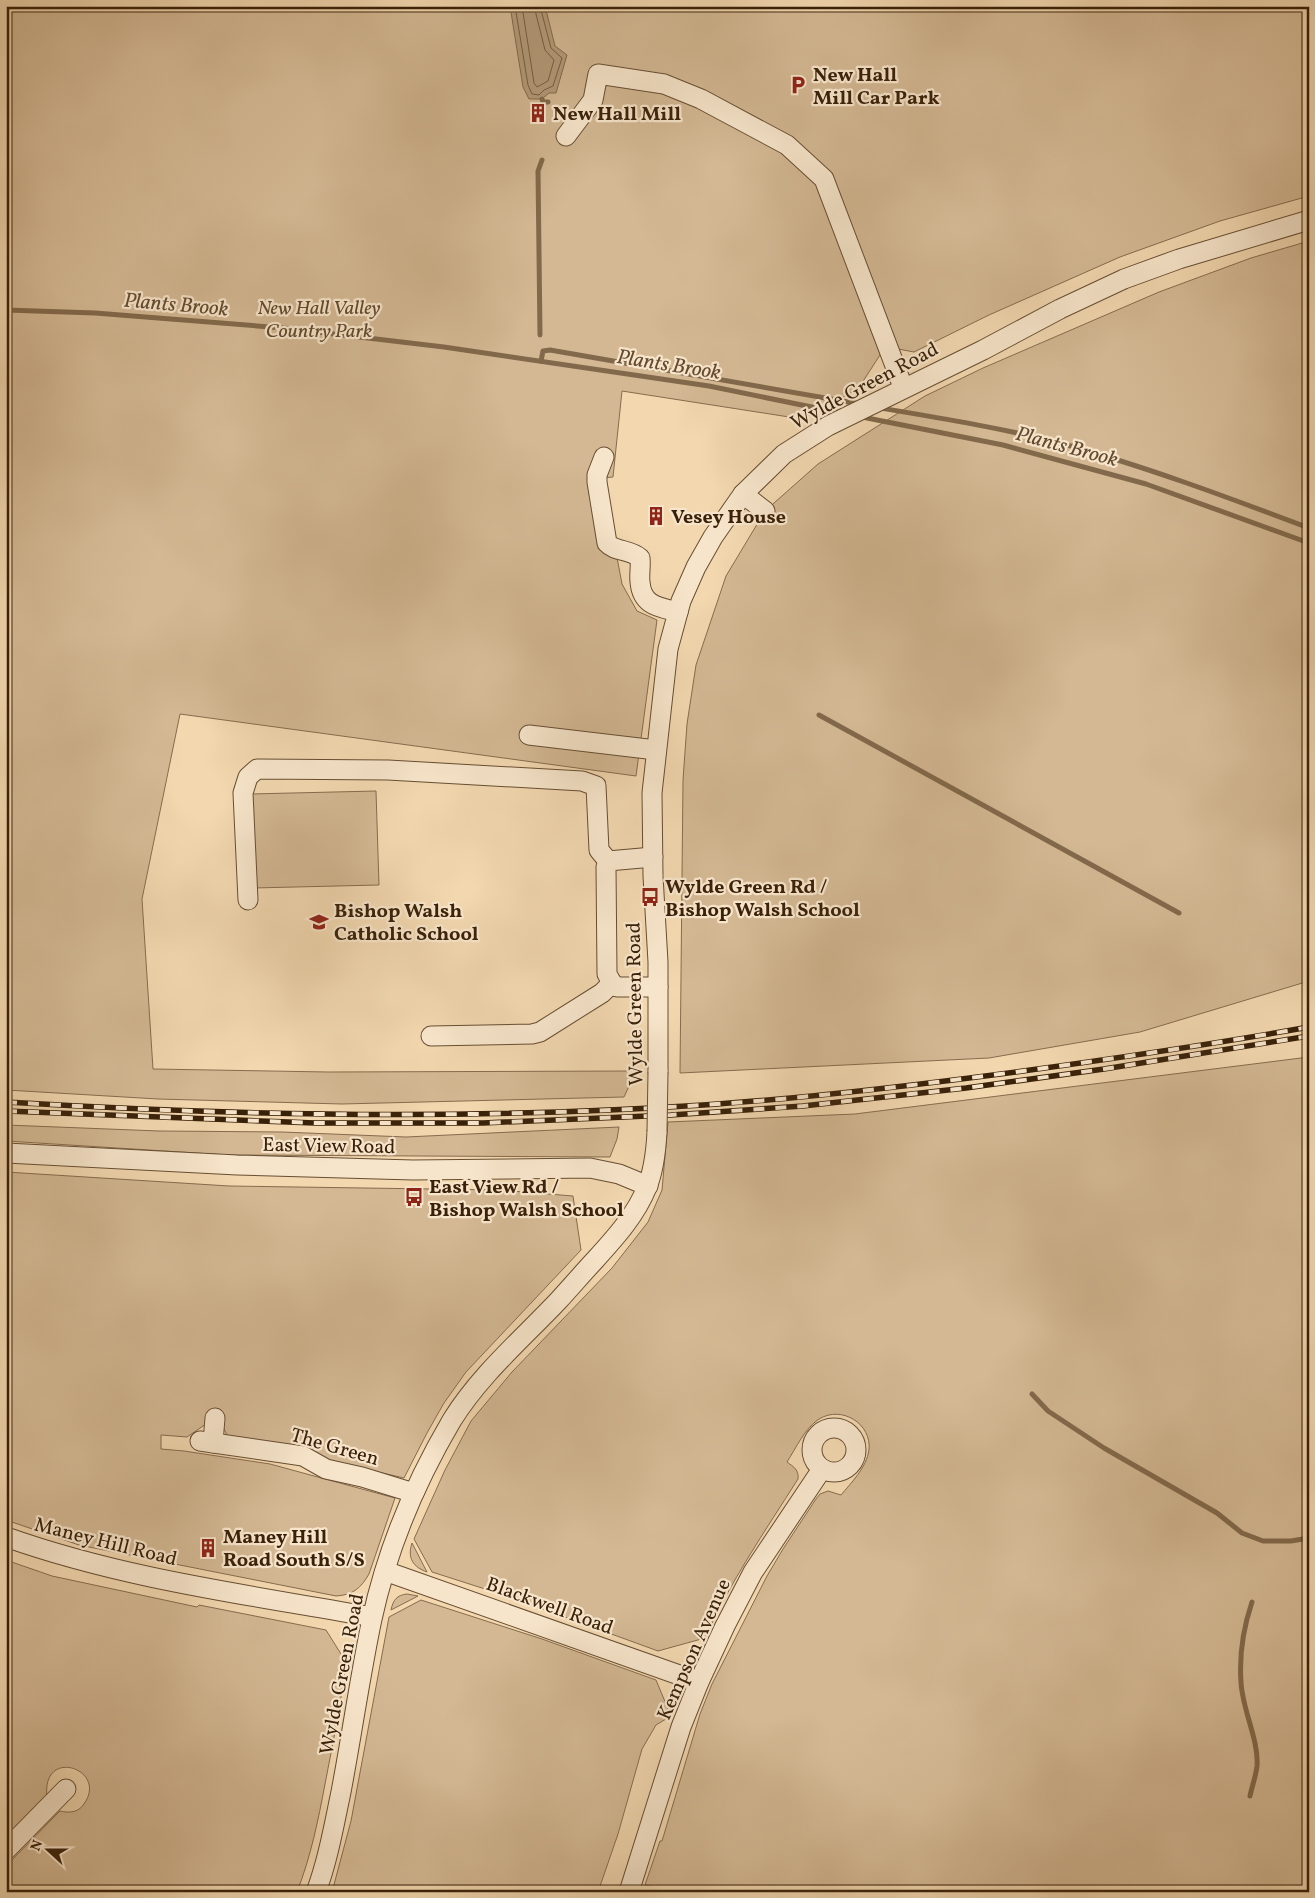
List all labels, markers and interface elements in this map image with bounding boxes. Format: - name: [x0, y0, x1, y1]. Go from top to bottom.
- place label: New Hall Mill Car Park: [813, 62, 940, 113]
- parking icon: New Hall Mill Car Park: [787, 74, 809, 96]
- place label: New Hall Mill: [553, 101, 681, 129]
- building icon: New Hall Mill: [527, 102, 549, 124]
- water label: Plants Brook: [122, 286, 230, 325]
- park label: New Hall Valley Country Park: [257, 295, 381, 346]
- street label: Wylde Green Road: [786, 336, 944, 438]
- water label: Plants Brook: [615, 343, 723, 388]
- water label: Plants Brook: [1012, 420, 1121, 475]
- place label: Vesey House: [671, 504, 786, 532]
- building icon: Vesey House: [645, 505, 667, 527]
- place label: Wylde Green Rd / Bishop Walsh School: [665, 874, 860, 925]
- bus stop icon: Wylde Green Rd / Bishop Walsh School: [639, 886, 661, 908]
- place label: Bishop Walsh Catholic School: [334, 898, 479, 949]
- school or university icon: Bishop Walsh Catholic School: [308, 911, 330, 933]
- street label: Wylde Green Road: [621, 922, 651, 1086]
- street label: East View Road: [262, 1132, 396, 1162]
- place label: East View Rd / Bishop Walsh School: [429, 1174, 624, 1225]
- bus stop icon: East View Rd / Bishop Walsh School: [403, 1186, 425, 1208]
- street label: The Green: [287, 1422, 382, 1474]
- street label: Maney Hill Road: [31, 1512, 180, 1574]
- place label: Maney Hill Road South S/S: [223, 1524, 365, 1575]
- building icon: Maney Hill Road South S/S: [197, 1537, 219, 1559]
- street label: Blackwell Road: [482, 1571, 617, 1643]
- street label: Kempson Avenue: [651, 1575, 739, 1725]
- street label: Wylde Green Road: [314, 1591, 372, 1757]
- north arrow: [22, 1826, 72, 1876]
- text: N: [27, 1838, 48, 1854]

